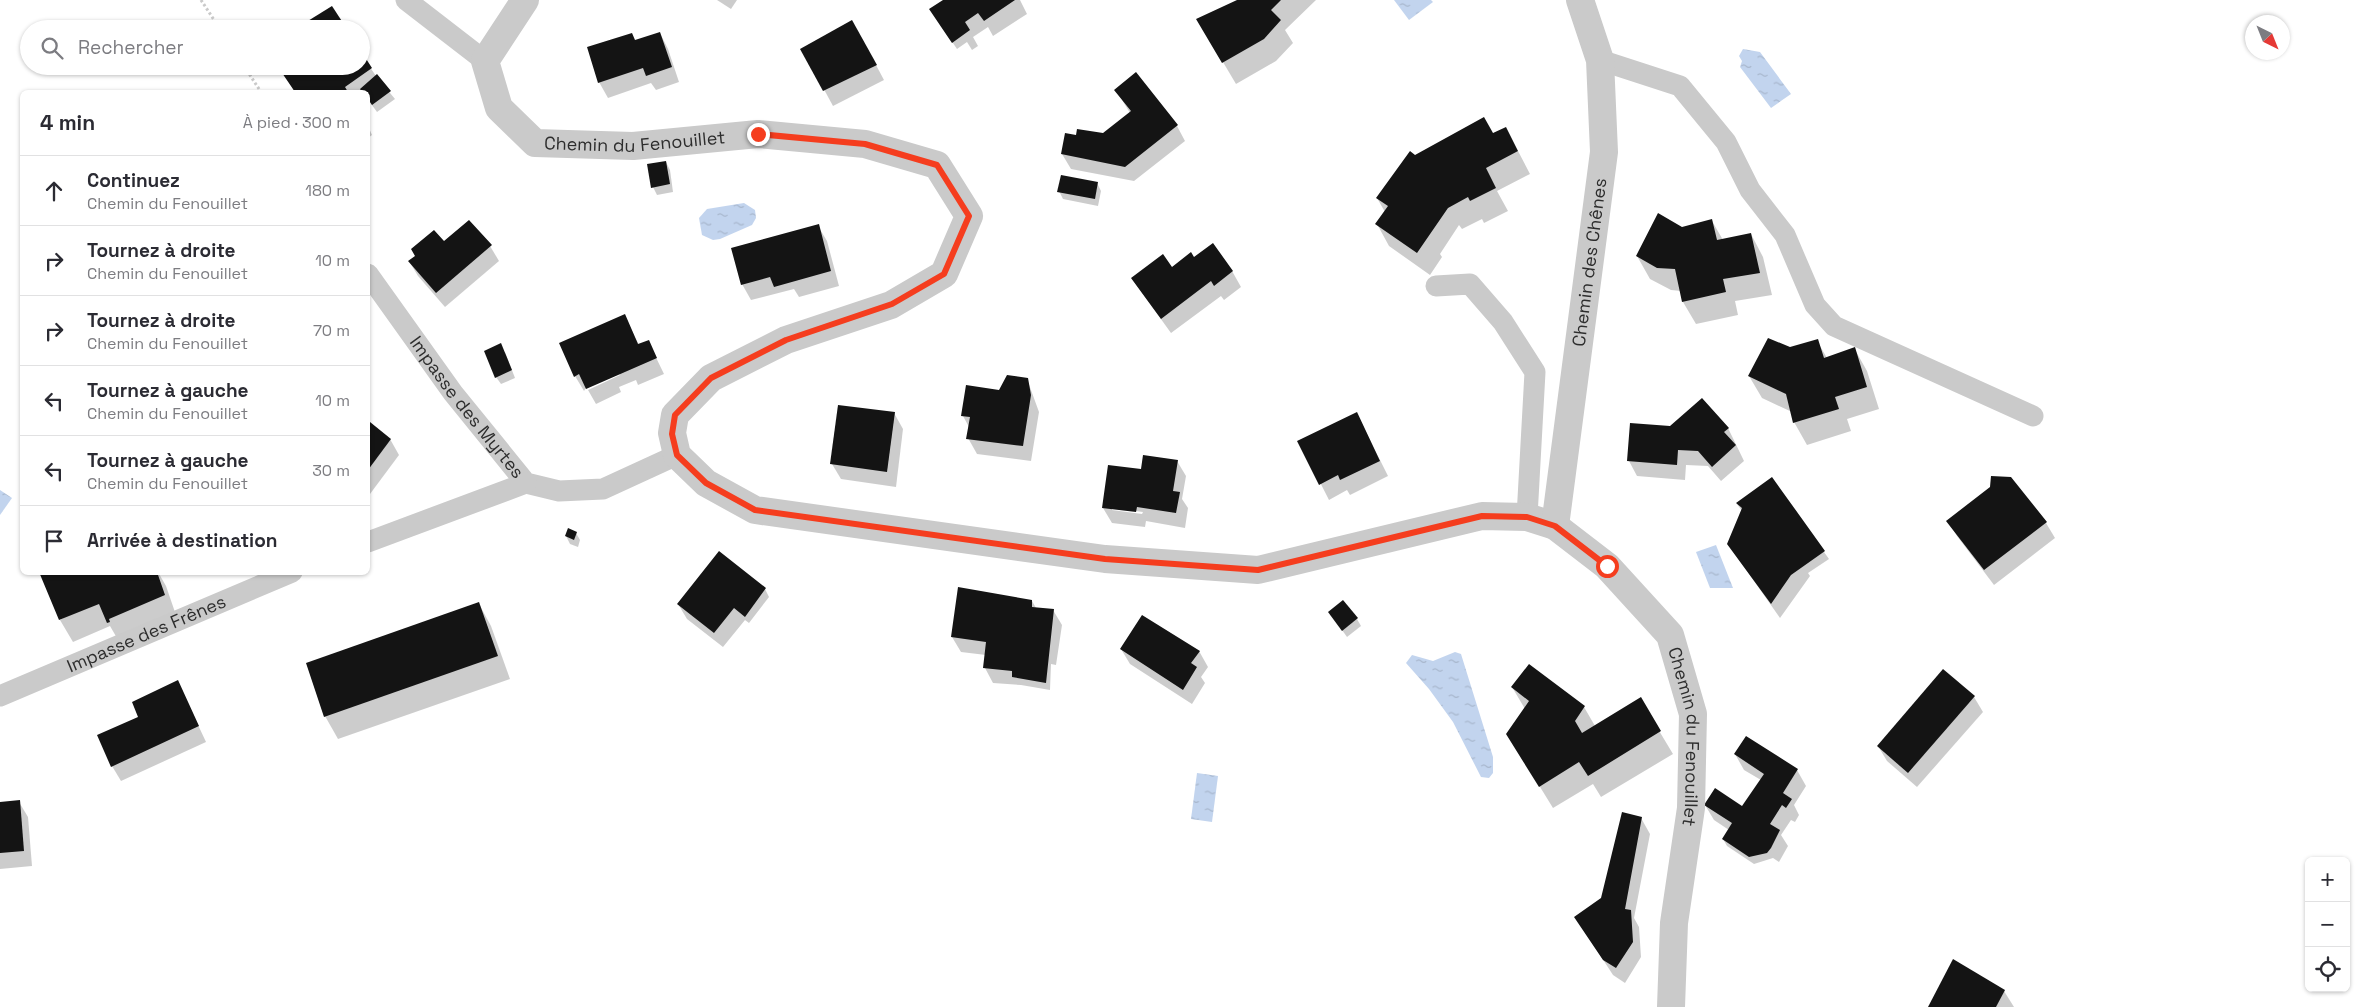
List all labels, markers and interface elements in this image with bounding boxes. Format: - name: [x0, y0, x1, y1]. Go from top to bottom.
- north arrow: [2245, 15, 2290, 60]
- search box: [20, 20, 370, 75]
- icon: search: [38, 34, 66, 62]
- text: Rechercher: [78, 35, 184, 60]
- text: 4 min: [40, 109, 95, 136]
- text: À pied · 300 m: [243, 112, 350, 133]
- route end: [747, 123, 770, 146]
- street label: Chemin du Fenouillet: [544, 125, 726, 157]
- text: Continuez: [87, 168, 180, 193]
- icon: ahead: [40, 177, 68, 205]
- street label: Chemin des Chênes: [1567, 177, 1611, 348]
- text: 180 m: [305, 180, 350, 201]
- text: Chemin du Fenouillet: [87, 193, 248, 214]
- text: Tournez à droite: [87, 238, 236, 263]
- icon: right: [40, 247, 68, 275]
- text: 10 m: [315, 250, 350, 271]
- text: Chemin du Fenouillet: [87, 263, 248, 284]
- text: Tournez à droite: [87, 308, 236, 333]
- icon: right: [40, 317, 68, 345]
- text: 70 m: [313, 320, 350, 341]
- street label: Impasse des Myrtes: [405, 331, 530, 483]
- text: Chemin du Fenouillet: [87, 333, 248, 354]
- text: Tournez à gauche: [87, 378, 249, 403]
- icon: left: [40, 387, 68, 415]
- text: 10 m: [315, 390, 350, 411]
- text: Chemin du Fenouillet: [87, 403, 248, 424]
- text: Tournez à gauche: [87, 448, 249, 473]
- icon: left: [40, 457, 68, 485]
- text: 30 m: [312, 460, 350, 481]
- text: Chemin du Fenouillet: [87, 473, 248, 494]
- icon: arrive: [40, 527, 68, 555]
- text: Arrivée à destination: [87, 528, 277, 553]
- route start: [1596, 555, 1619, 578]
- street label: Impasse des Frênes: [63, 589, 229, 677]
- street label: Chemin du Fenouillet: [1663, 644, 1705, 828]
- map controls: [2305, 857, 2350, 992]
- button: +: [2305, 857, 2350, 902]
- button: −: [2305, 902, 2350, 947]
- button: locate: [2305, 947, 2350, 992]

